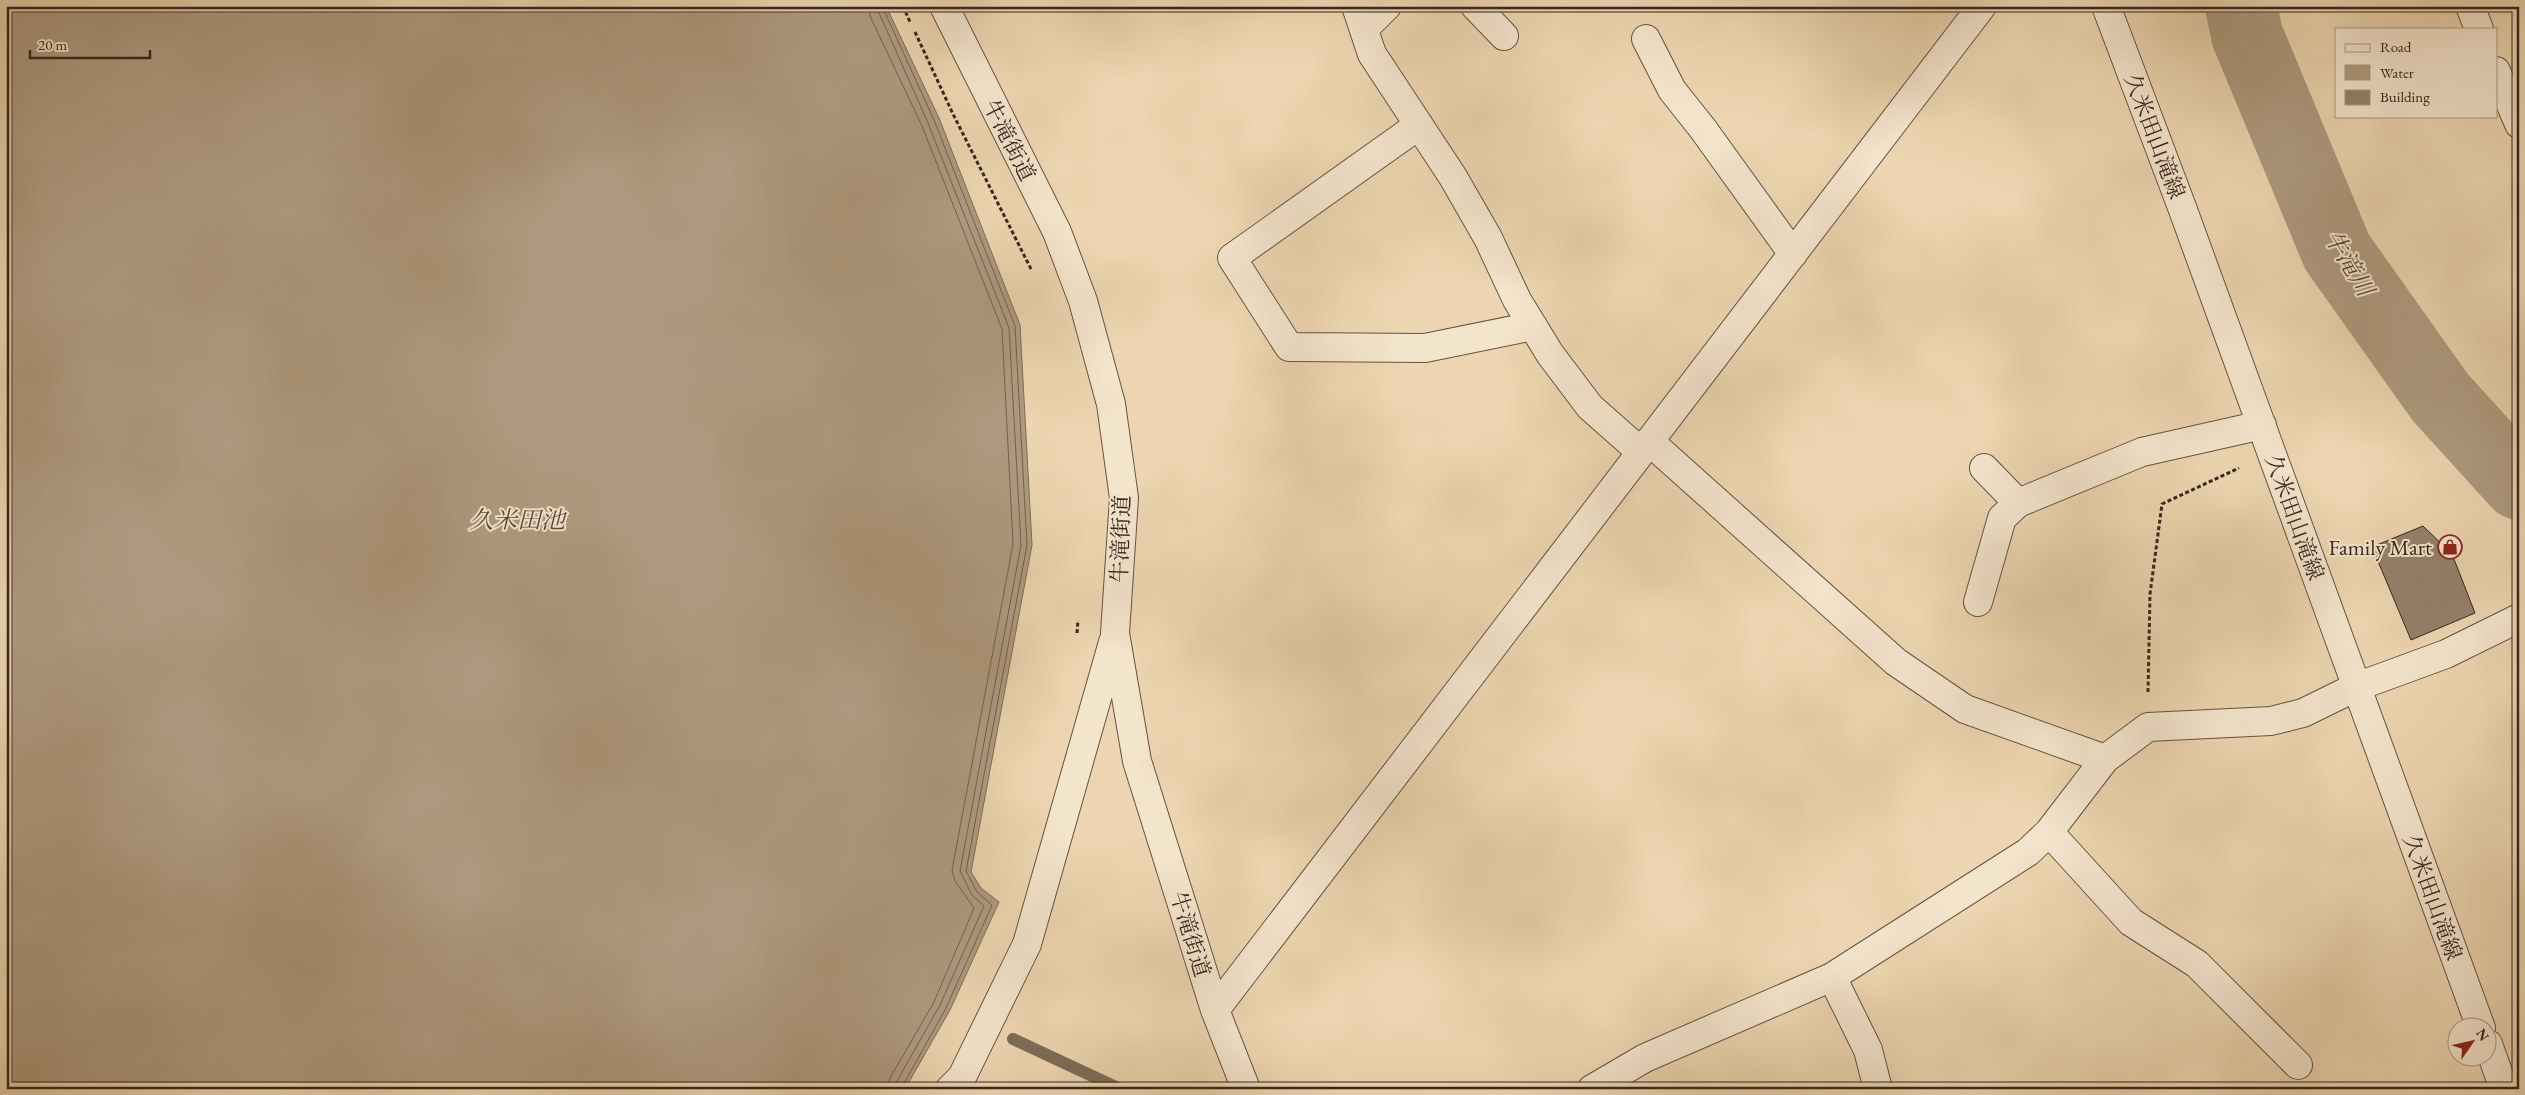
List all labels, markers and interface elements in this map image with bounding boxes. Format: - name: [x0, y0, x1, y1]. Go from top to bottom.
- scale bar: [30, 28, 150, 60]
- legend: [2335, 28, 2498, 118]
- text: 20 m: [38, 35, 67, 54]
- text: Road: [2380, 37, 2412, 56]
- text: Water: [2380, 63, 2414, 82]
- street label: 久米田山滝線: [2117, 69, 2192, 203]
- text: Building: [2380, 87, 2430, 106]
- street label: 牛滝街道: [977, 94, 1042, 186]
- water label: 牛滝川: [2318, 224, 2383, 304]
- street label: 久米田山滝線: [2258, 450, 2331, 584]
- street label: 牛滝街道: [1104, 495, 1137, 584]
- water label: 久米田池: [469, 504, 568, 535]
- place label: Family Mart: [2328, 533, 2432, 562]
- shop icon: Family Mart: [2437, 534, 2463, 560]
- street label: 久米田山滝線: [2396, 830, 2469, 964]
- street label: 牛滝街道: [1164, 888, 1217, 980]
- north arrow: [2448, 1018, 2498, 1068]
- text: N: [2472, 1025, 2494, 1045]

